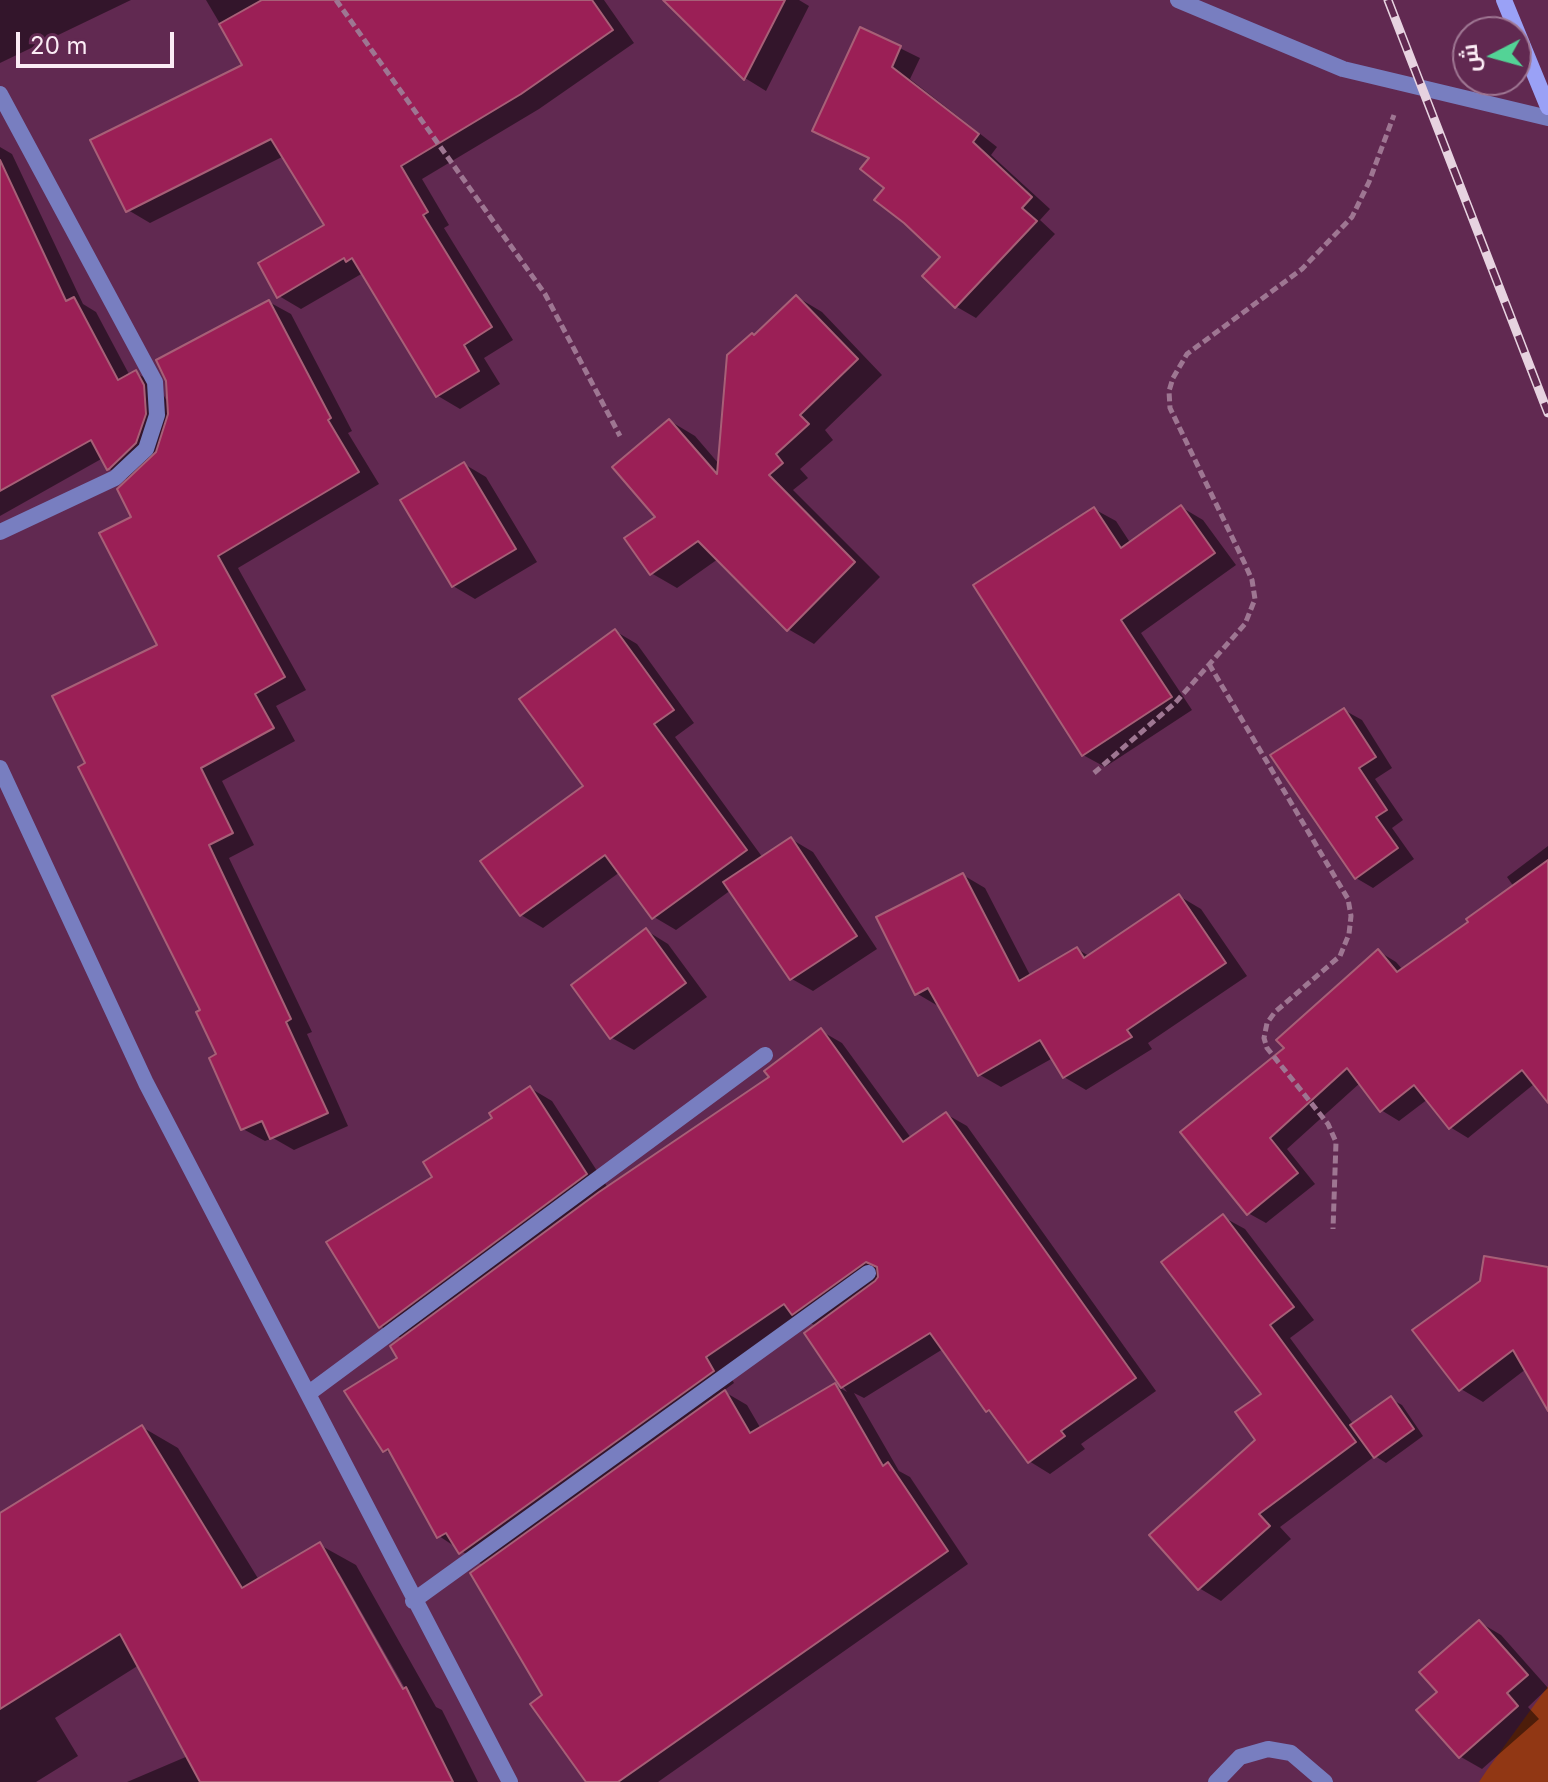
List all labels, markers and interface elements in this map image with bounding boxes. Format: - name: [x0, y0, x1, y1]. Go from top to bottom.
- scale bar: [20, 16, 178, 66]
- north arrow: [1452, 16, 1532, 96]
- text: 20 m: [30, 31, 88, 60]
- text: ش: [1456, 43, 1485, 74]

